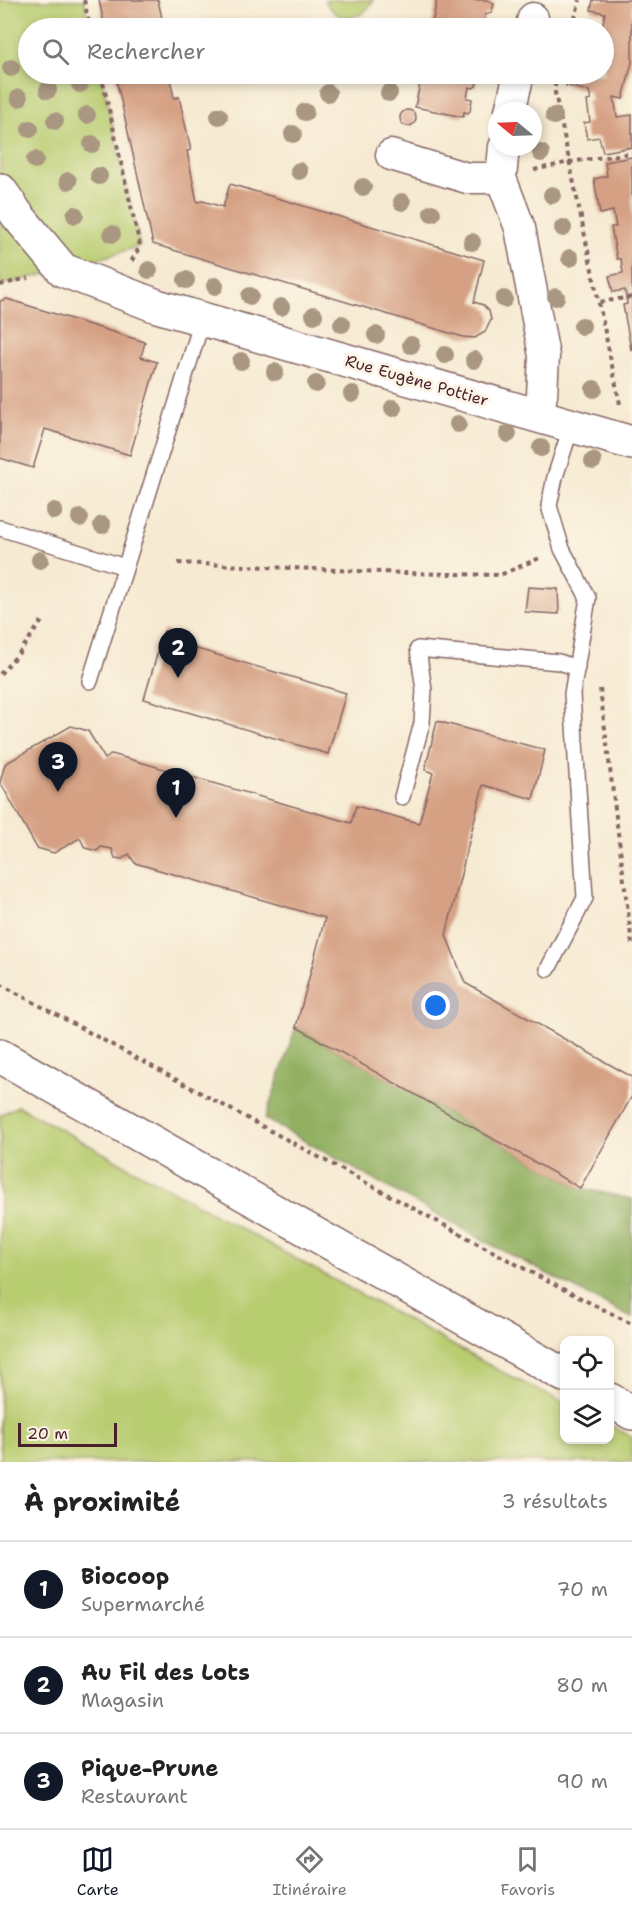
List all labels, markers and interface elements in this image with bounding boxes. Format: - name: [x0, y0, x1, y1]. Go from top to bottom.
- search box: [18, 18, 614, 84]
- icon: search: [39, 35, 72, 68]
- text: Rechercher: [87, 37, 206, 66]
- north arrow: [488, 102, 542, 156]
- street label: Rue Eugène Pottier: [343, 350, 491, 411]
- pin: 2: [158, 628, 198, 678]
- pin: 3: [38, 742, 78, 792]
- pin: 1: [156, 768, 195, 818]
- your location: [421, 991, 450, 1020]
- map controls: [560, 1336, 614, 1444]
- button: locate: [560, 1336, 614, 1390]
- button: layers: [560, 1390, 614, 1444]
- scale bar: [18, 1420, 117, 1448]
- text: 20 m: [27, 1423, 68, 1444]
- text: À proximité: [24, 1484, 180, 1519]
- text: 3 résultats: [502, 1488, 608, 1514]
- text: Biocoop: [81, 1562, 169, 1591]
- text: 1: [39, 1576, 48, 1602]
- text: 70 m: [556, 1576, 608, 1602]
- text: Supermarché: [81, 1591, 205, 1617]
- text: Au Fil des Lots: [81, 1658, 250, 1687]
- text: 2: [37, 1672, 51, 1698]
- text: 80 m: [556, 1672, 608, 1698]
- text: Magasin: [81, 1687, 164, 1713]
- text: Pique-Prune: [81, 1754, 218, 1783]
- text: 3: [37, 1768, 51, 1794]
- text: 90 m: [556, 1768, 608, 1794]
- text: Restaurant: [81, 1783, 188, 1809]
- tab: Carte: [77, 1843, 119, 1900]
- tab: Itinéraire: [273, 1843, 347, 1900]
- tab: Favoris: [501, 1843, 555, 1900]

